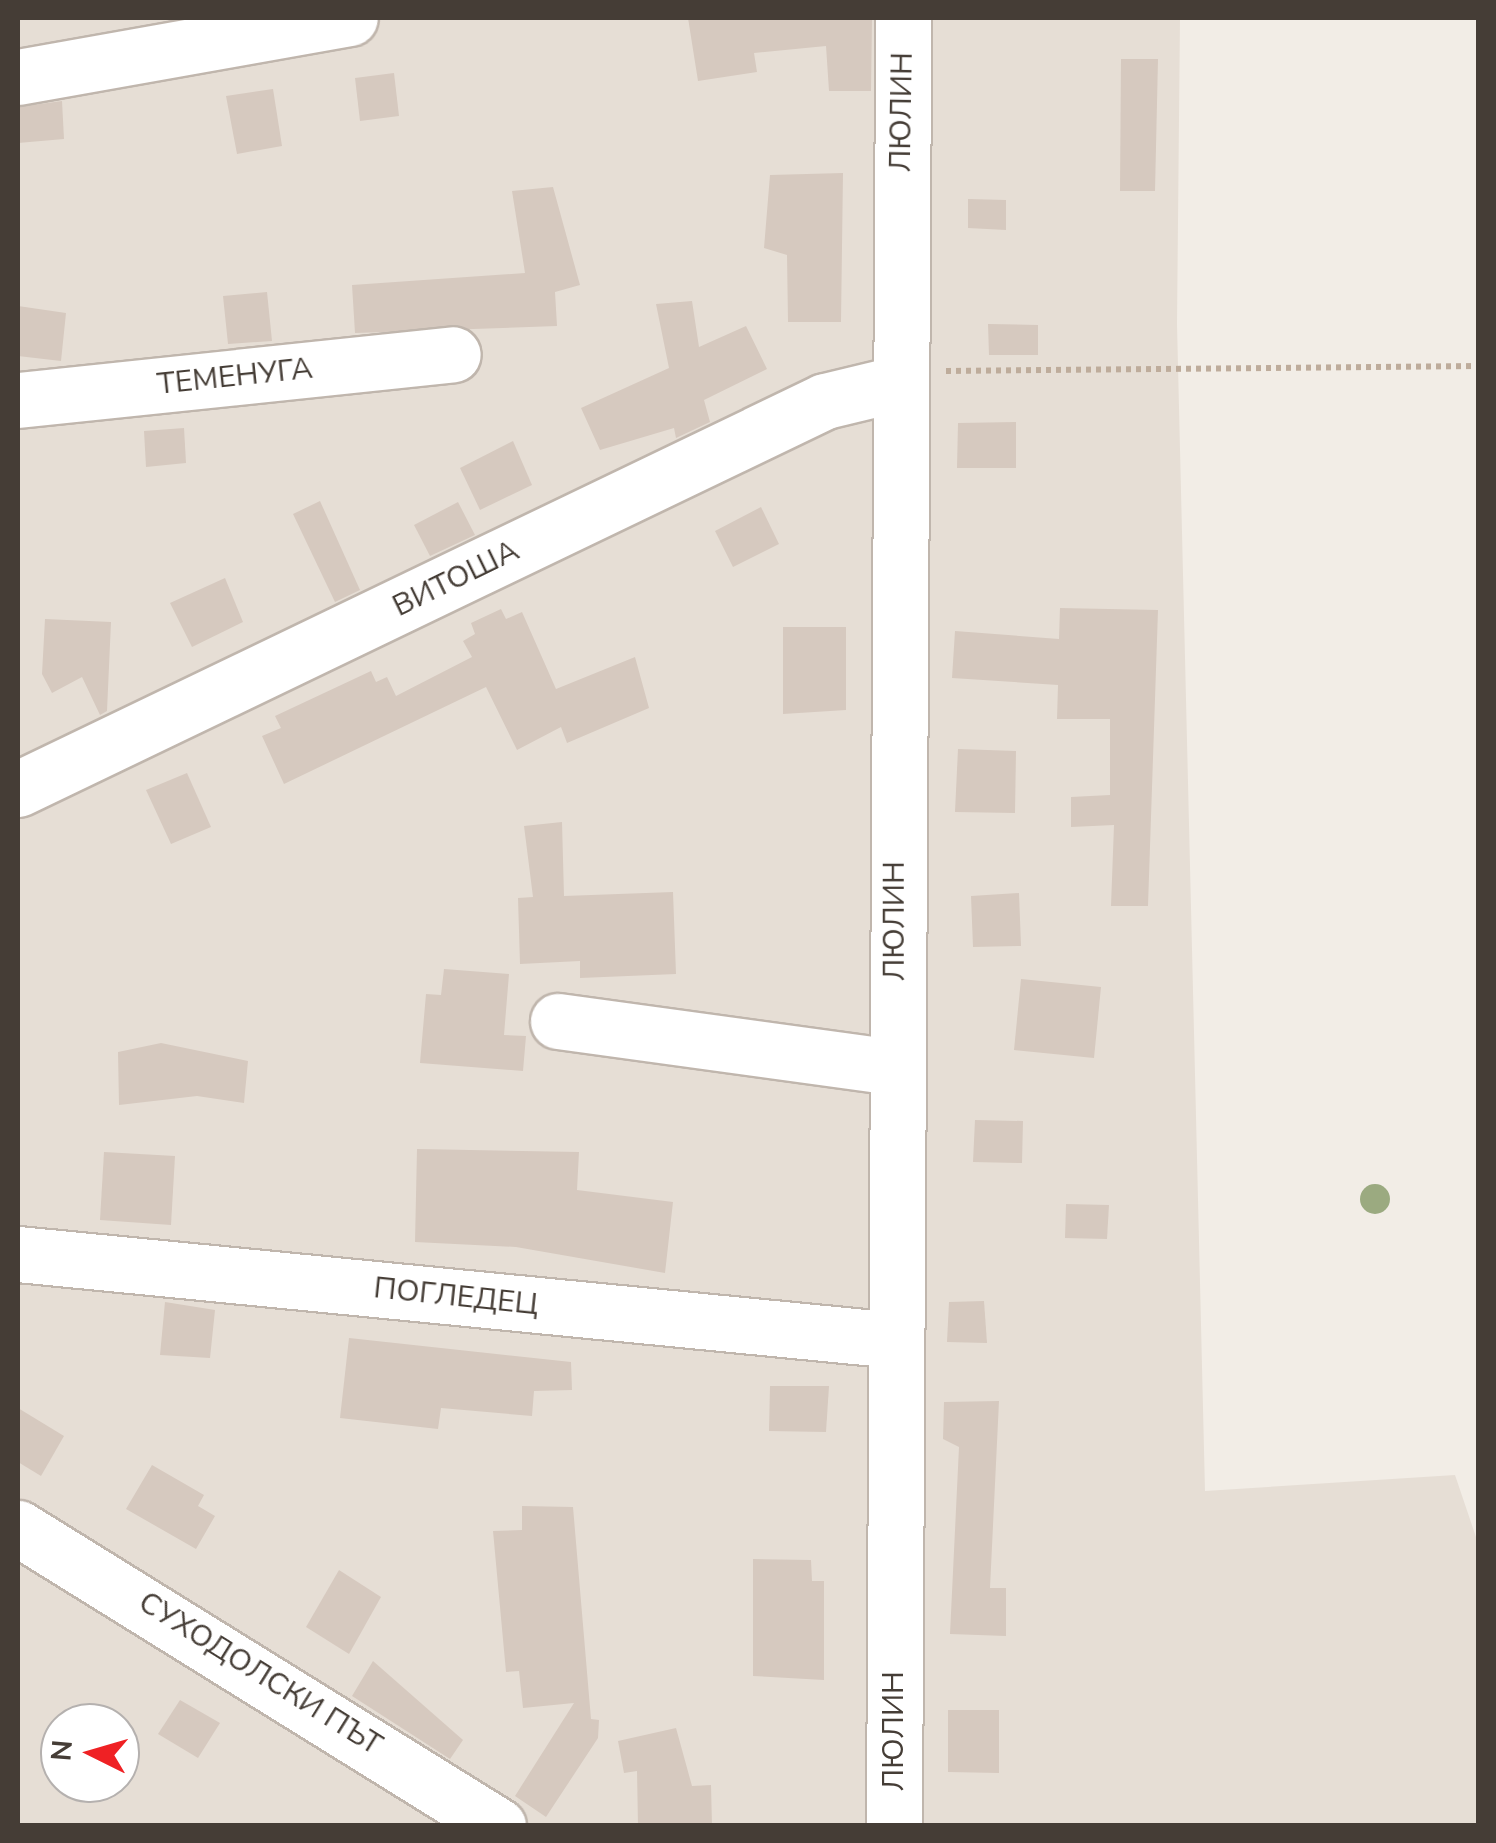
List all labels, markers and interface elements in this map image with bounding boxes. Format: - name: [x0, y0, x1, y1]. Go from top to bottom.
- street label: ЛЮЛИН: [883, 52, 921, 172]
- street label: ТЕМЕНУГА: [155, 351, 315, 403]
- street label: ВИТОША: [387, 533, 525, 625]
- street label: ЛЮЛИН: [877, 861, 913, 981]
- street label: ПОГЛЕДЕЦ: [372, 1270, 540, 1324]
- street label: СУХОДОЛСКИ ПЪТ: [132, 1585, 388, 1763]
- street label: ЛЮЛИН: [876, 1671, 912, 1791]
- north arrow: [40, 1703, 140, 1803]
- text: N: [42, 1738, 82, 1763]

